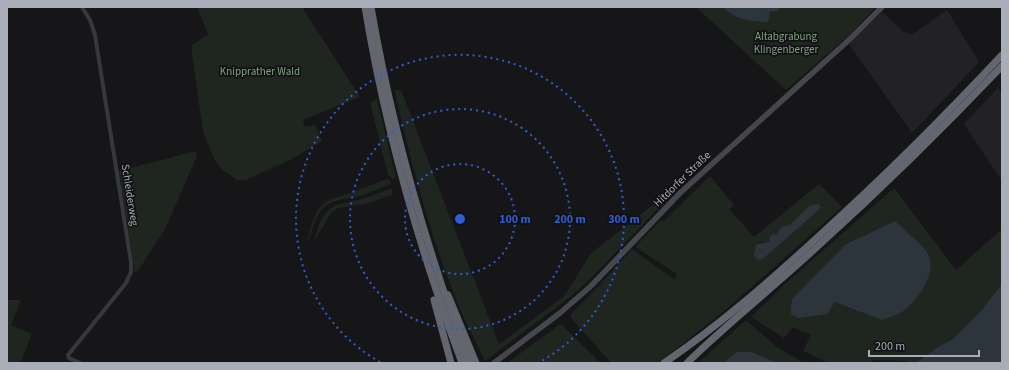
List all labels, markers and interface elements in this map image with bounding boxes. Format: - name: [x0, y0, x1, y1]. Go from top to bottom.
- park label: Altabgrabung Klingenberger: [754, 29, 819, 57]
- park label: Knipprather Wald: [220, 64, 300, 79]
- street label: Hitdorfer Straße: [650, 147, 714, 210]
- street label: Schleiderweg: [118, 163, 142, 227]
- text: 100 m: [499, 211, 531, 228]
- text: 200 m: [554, 211, 586, 228]
- text: 300 m: [608, 211, 640, 228]
- centre of rings: [453, 212, 467, 226]
- scale bar: [869, 332, 979, 358]
- text: 200 m: [875, 338, 905, 355]

